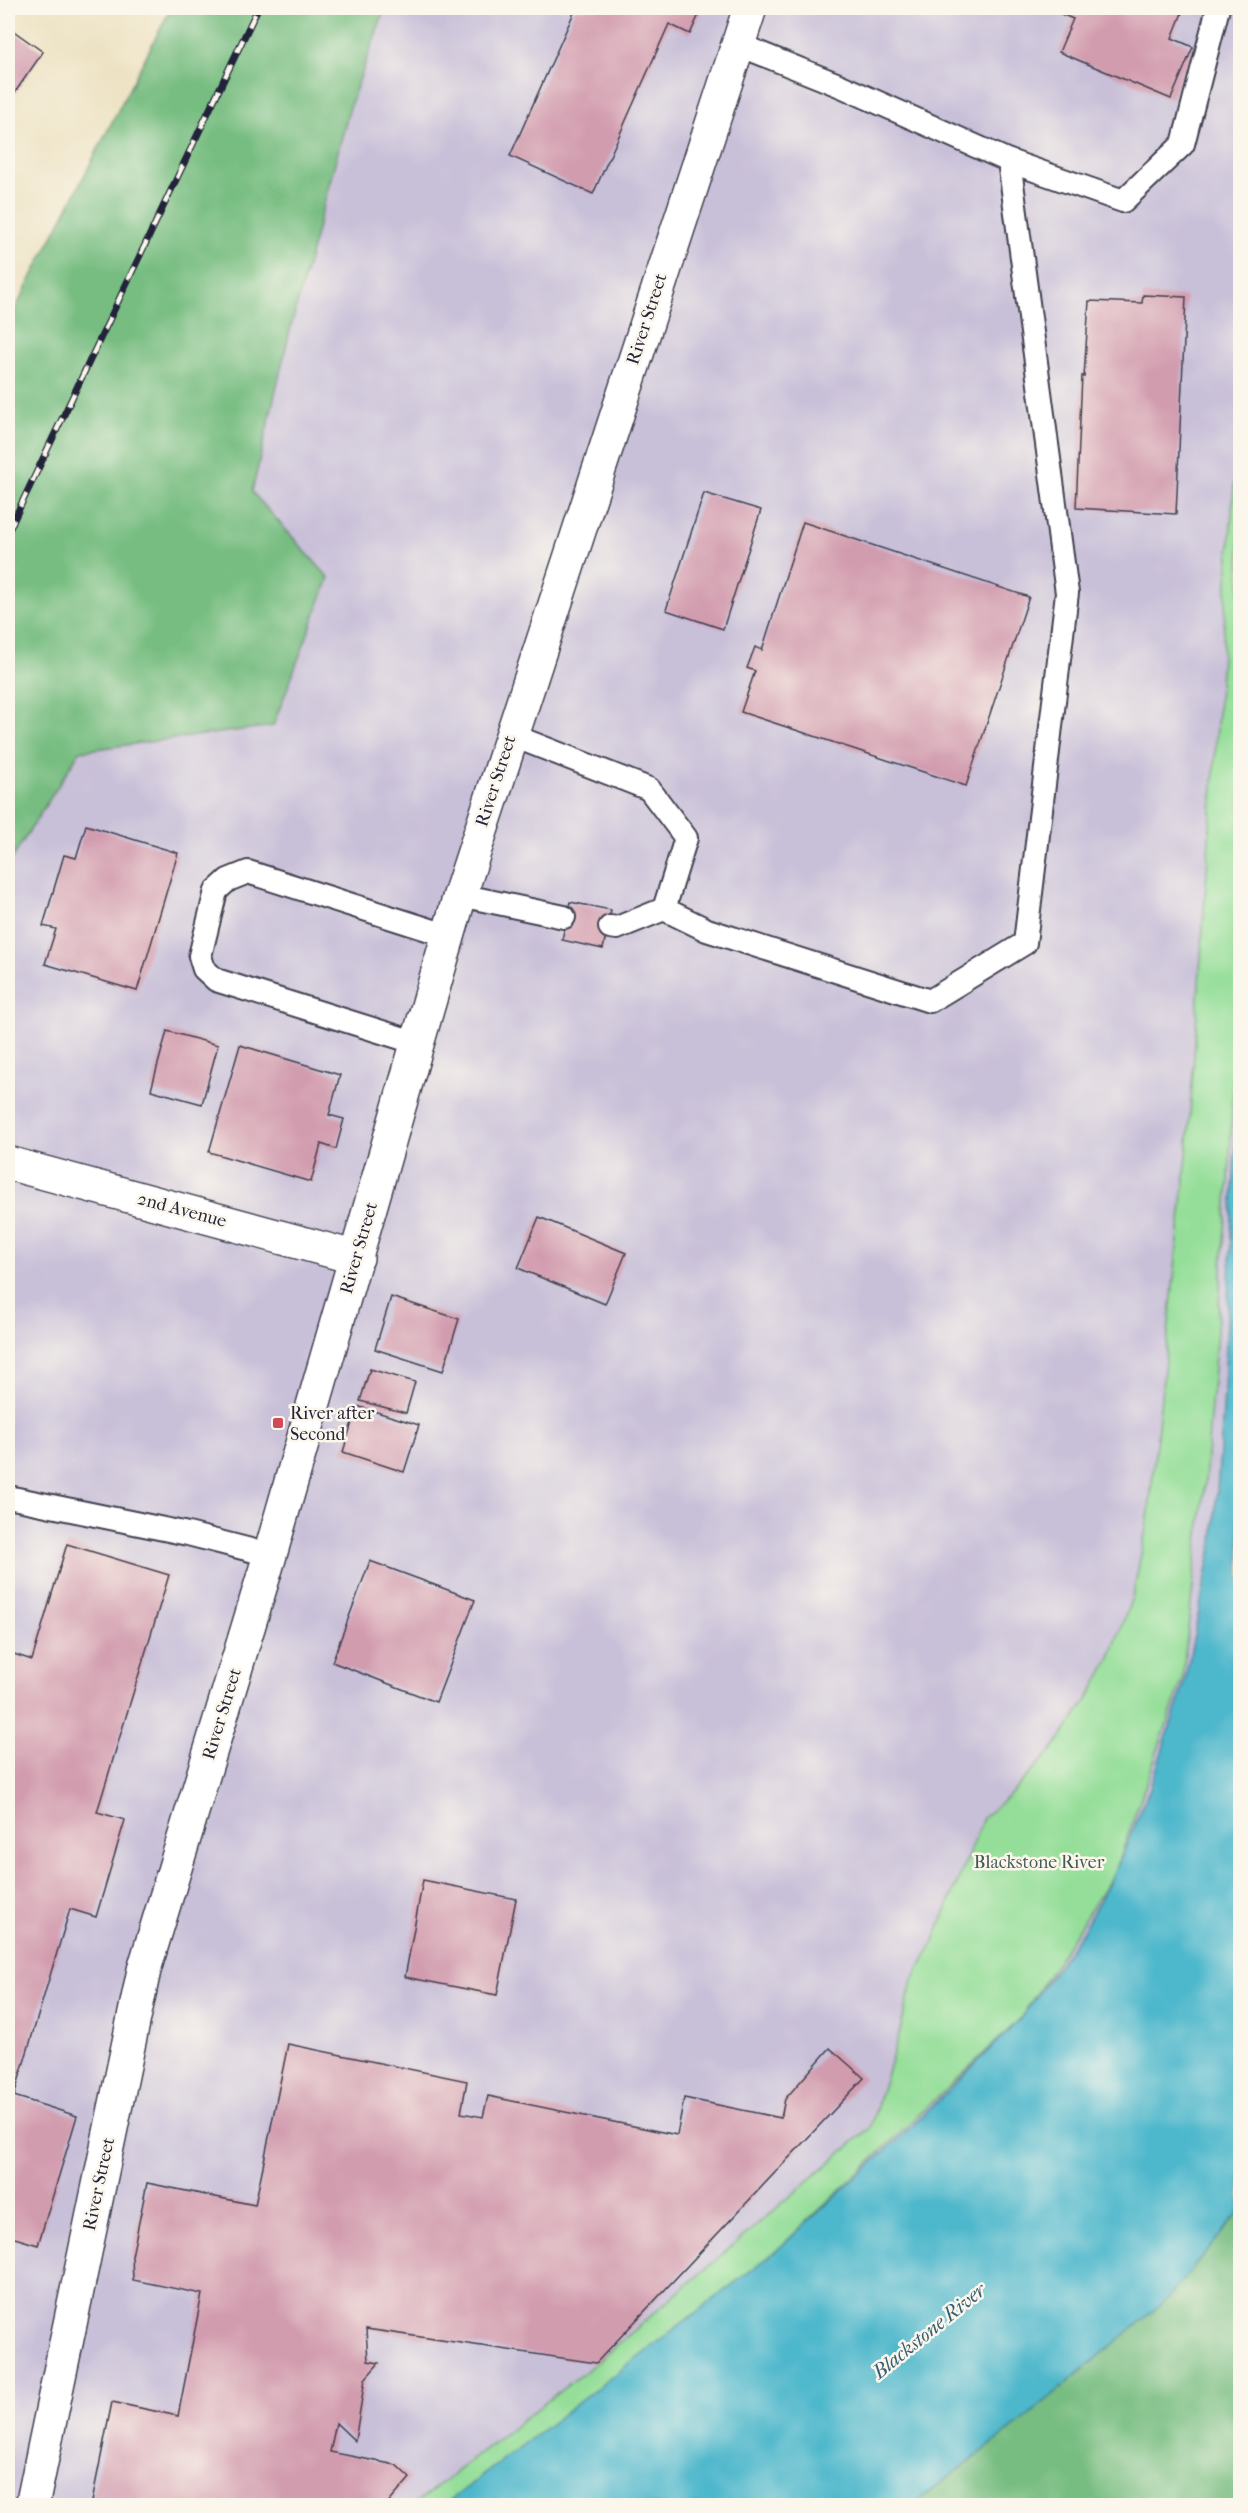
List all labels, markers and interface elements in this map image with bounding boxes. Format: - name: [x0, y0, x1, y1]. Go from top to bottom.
- street label: River Street: [622, 270, 672, 367]
- street label: River Street: [471, 732, 521, 829]
- street label: 2nd Avenue: [135, 1188, 229, 1232]
- street label: River Street: [336, 1199, 382, 1296]
- place label: River after Second: [290, 1403, 375, 1445]
- marker: River after Second: [271, 1416, 285, 1430]
- street label: River Street: [198, 1665, 246, 1762]
- park label: Blackstone River: [974, 1852, 1105, 1873]
- street label: River Street: [79, 2135, 119, 2232]
- water label: Blackstone River: [867, 2277, 992, 2384]

